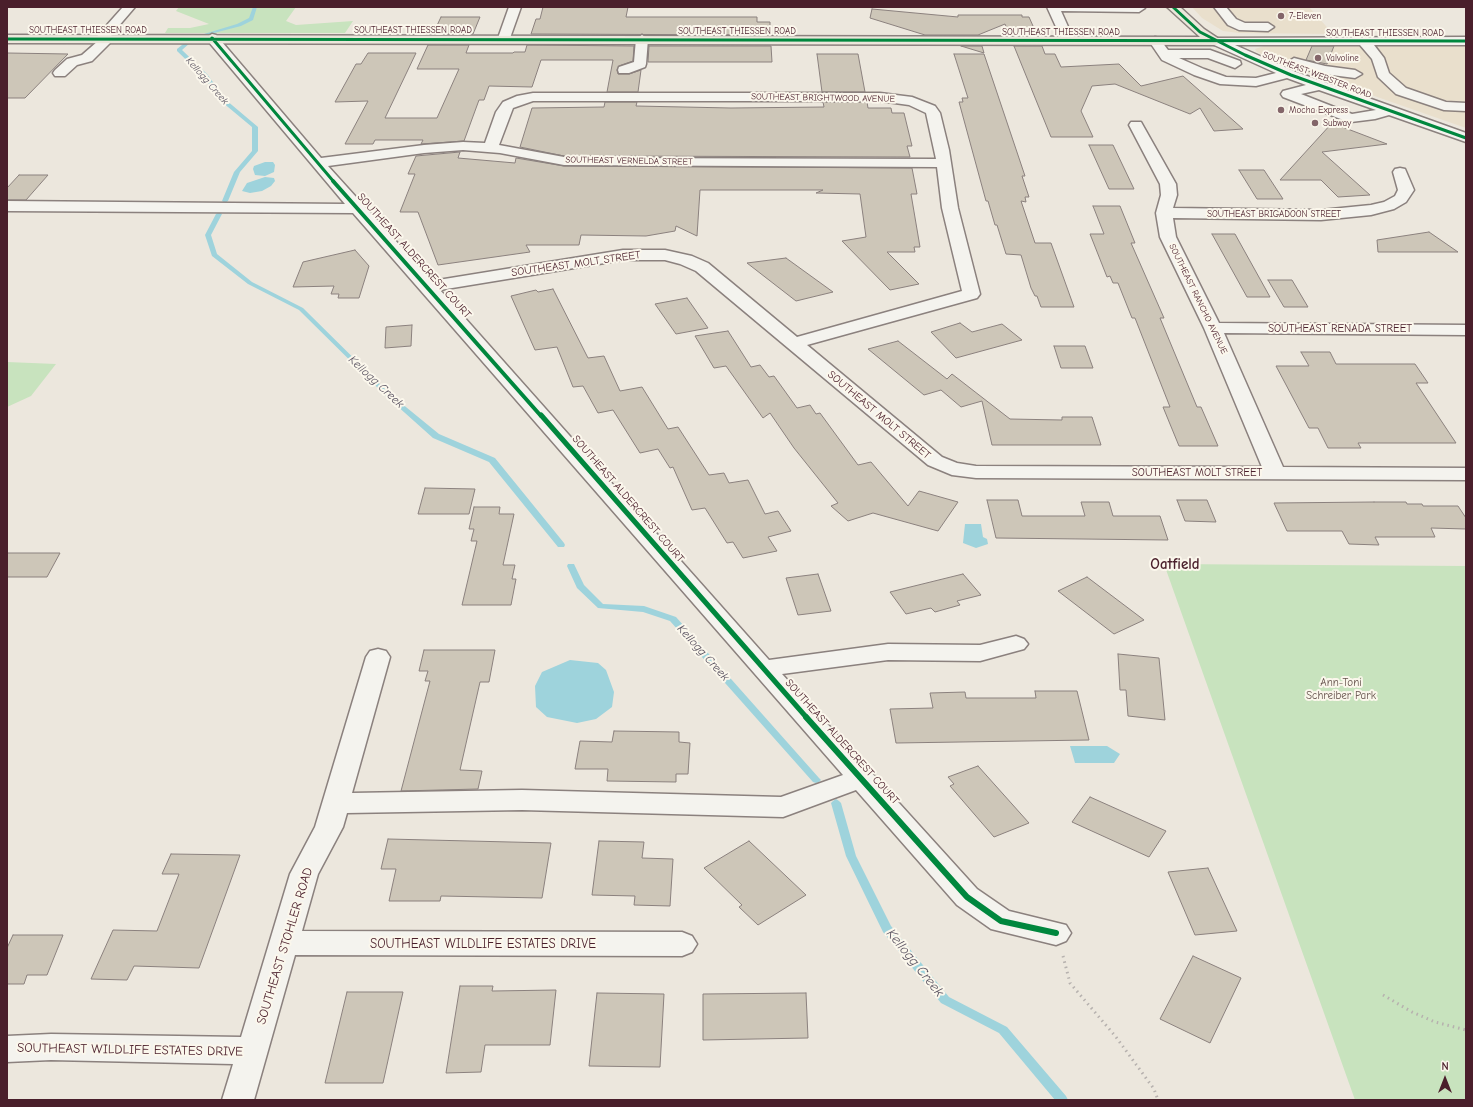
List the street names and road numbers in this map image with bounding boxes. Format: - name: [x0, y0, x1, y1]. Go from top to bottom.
- street label: SOUTHEAST THIESSEN ROAD: [29, 25, 147, 35]
- street label: SOUTHEAST THIESSEN ROAD: [354, 25, 472, 35]
- street label: SOUTHEAST THIESSEN ROAD: [678, 26, 796, 36]
- street label: SOUTHEAST THIESSEN ROAD: [1002, 27, 1120, 37]
- street label: SOUTHEAST THIESSEN ROAD: [1326, 28, 1444, 38]
- street label: SOUTHEAST WEBSTER ROAD: [1261, 49, 1373, 101]
- street label: SOUTHEAST BRIGHTWOOD AVENUE: [751, 91, 895, 105]
- street label: SOUTHEAST VERNELDA STREET: [565, 154, 693, 168]
- street label: SOUTHEAST ALDERCREST COURT: [354, 191, 474, 321]
- street label: SOUTHEAST BRIGADOON STREET: [1207, 209, 1341, 219]
- street label: SOUTHEAST RANCHO AVENUE: [1167, 242, 1229, 356]
- street label: SOUTHEAST MOLT STREET: [510, 248, 642, 280]
- street label: SOUTHEAST RENADA STREET: [1268, 322, 1412, 336]
- street label: SOUTHEAST MOLT STREET: [825, 368, 933, 462]
- street label: SOUTHEAST ALDERCREST COURT: [569, 433, 687, 565]
- street label: SOUTHEAST MOLT STREET: [1132, 466, 1262, 480]
- street label: SOUTHEAST ALDERCREST COURT: [782, 677, 902, 807]
- street label: SOUTHEAST STOHLER ROAD: [254, 865, 316, 1027]
- street label: SOUTHEAST WILDLIFE ESTATES DRIVE: [370, 936, 596, 952]
- street label: SOUTHEAST WILDLIFE ESTATES DRIVE: [17, 1040, 243, 1060]

